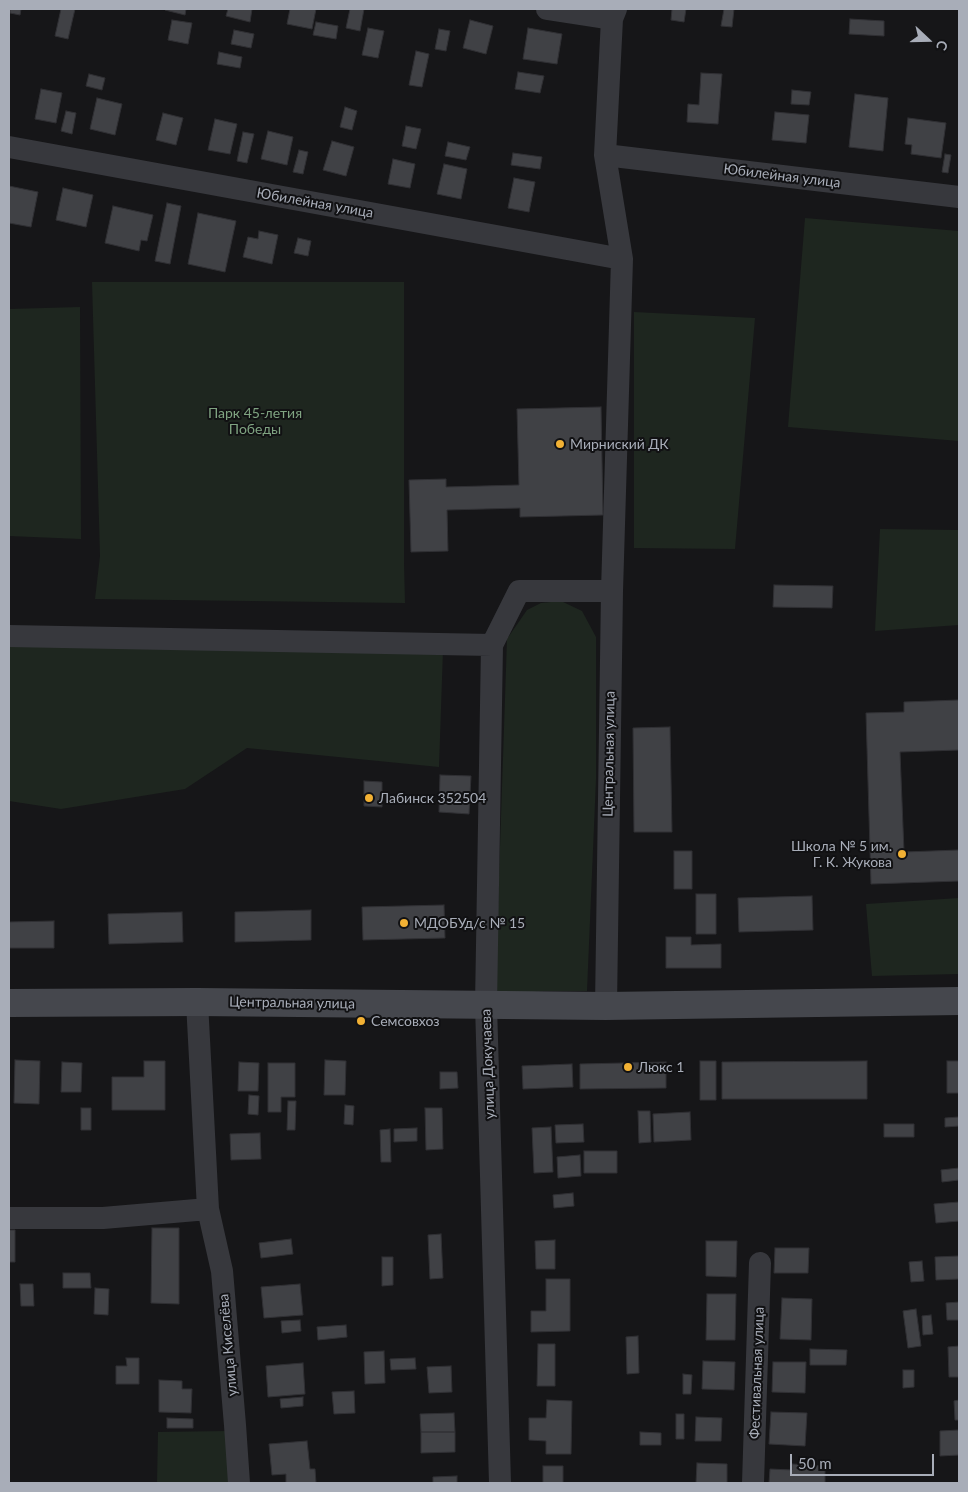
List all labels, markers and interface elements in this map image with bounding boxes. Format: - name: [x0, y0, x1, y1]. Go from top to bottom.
- north arrow: [903, 15, 953, 65]
- text: С: [933, 38, 952, 53]
- street label: Юбилейная улица: [722, 160, 842, 192]
- street label: Юбилейная улица: [255, 184, 375, 222]
- park label: Парк 45-летия Победы: [208, 405, 302, 438]
- place label: Мирниский ДК: [570, 436, 669, 452]
- marker: Мирниский ДК: [554, 438, 566, 450]
- street label: Центральная улица: [600, 691, 618, 817]
- place label: Лабинск 352504: [379, 790, 486, 806]
- marker: Лабинск 352504: [363, 792, 375, 804]
- place label: Школа № 5 им. Г. К. Жукова: [791, 838, 892, 870]
- marker: Школа № 5 им. Г. К. Жукова: [896, 848, 908, 860]
- place label: МДОБУд/с № 15: [414, 915, 525, 931]
- marker: МДОБУд/с № 15: [398, 917, 410, 929]
- street label: Центральная улица: [229, 994, 355, 1012]
- street label: улица Докучаева: [478, 1009, 498, 1119]
- place label: Семсовхоз: [371, 1013, 440, 1029]
- marker: Семсовхоз: [355, 1015, 367, 1027]
- place label: Люкс 1: [638, 1059, 684, 1075]
- marker: Люкс 1: [622, 1061, 634, 1073]
- street label: улица Киселёва: [215, 1293, 241, 1397]
- street label: Фестивальная улица: [746, 1307, 768, 1439]
- scale bar: [793, 1444, 937, 1476]
- text: 50 m: [798, 1454, 832, 1472]

